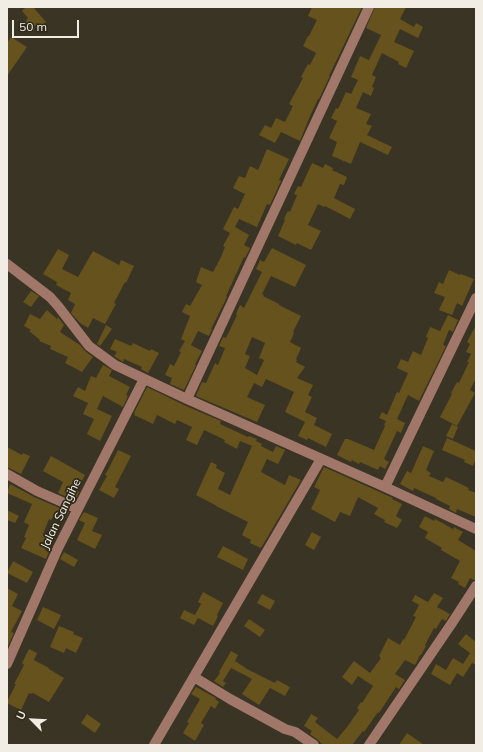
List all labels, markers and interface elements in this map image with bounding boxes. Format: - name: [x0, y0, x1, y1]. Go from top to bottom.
- scale bar: [14, 12, 81, 38]
- text: 50 m: [19, 19, 47, 34]
- street label: Jalan Sangihe: [38, 476, 84, 552]
- north arrow: [12, 700, 52, 740]
- text: U: [13, 709, 29, 722]

